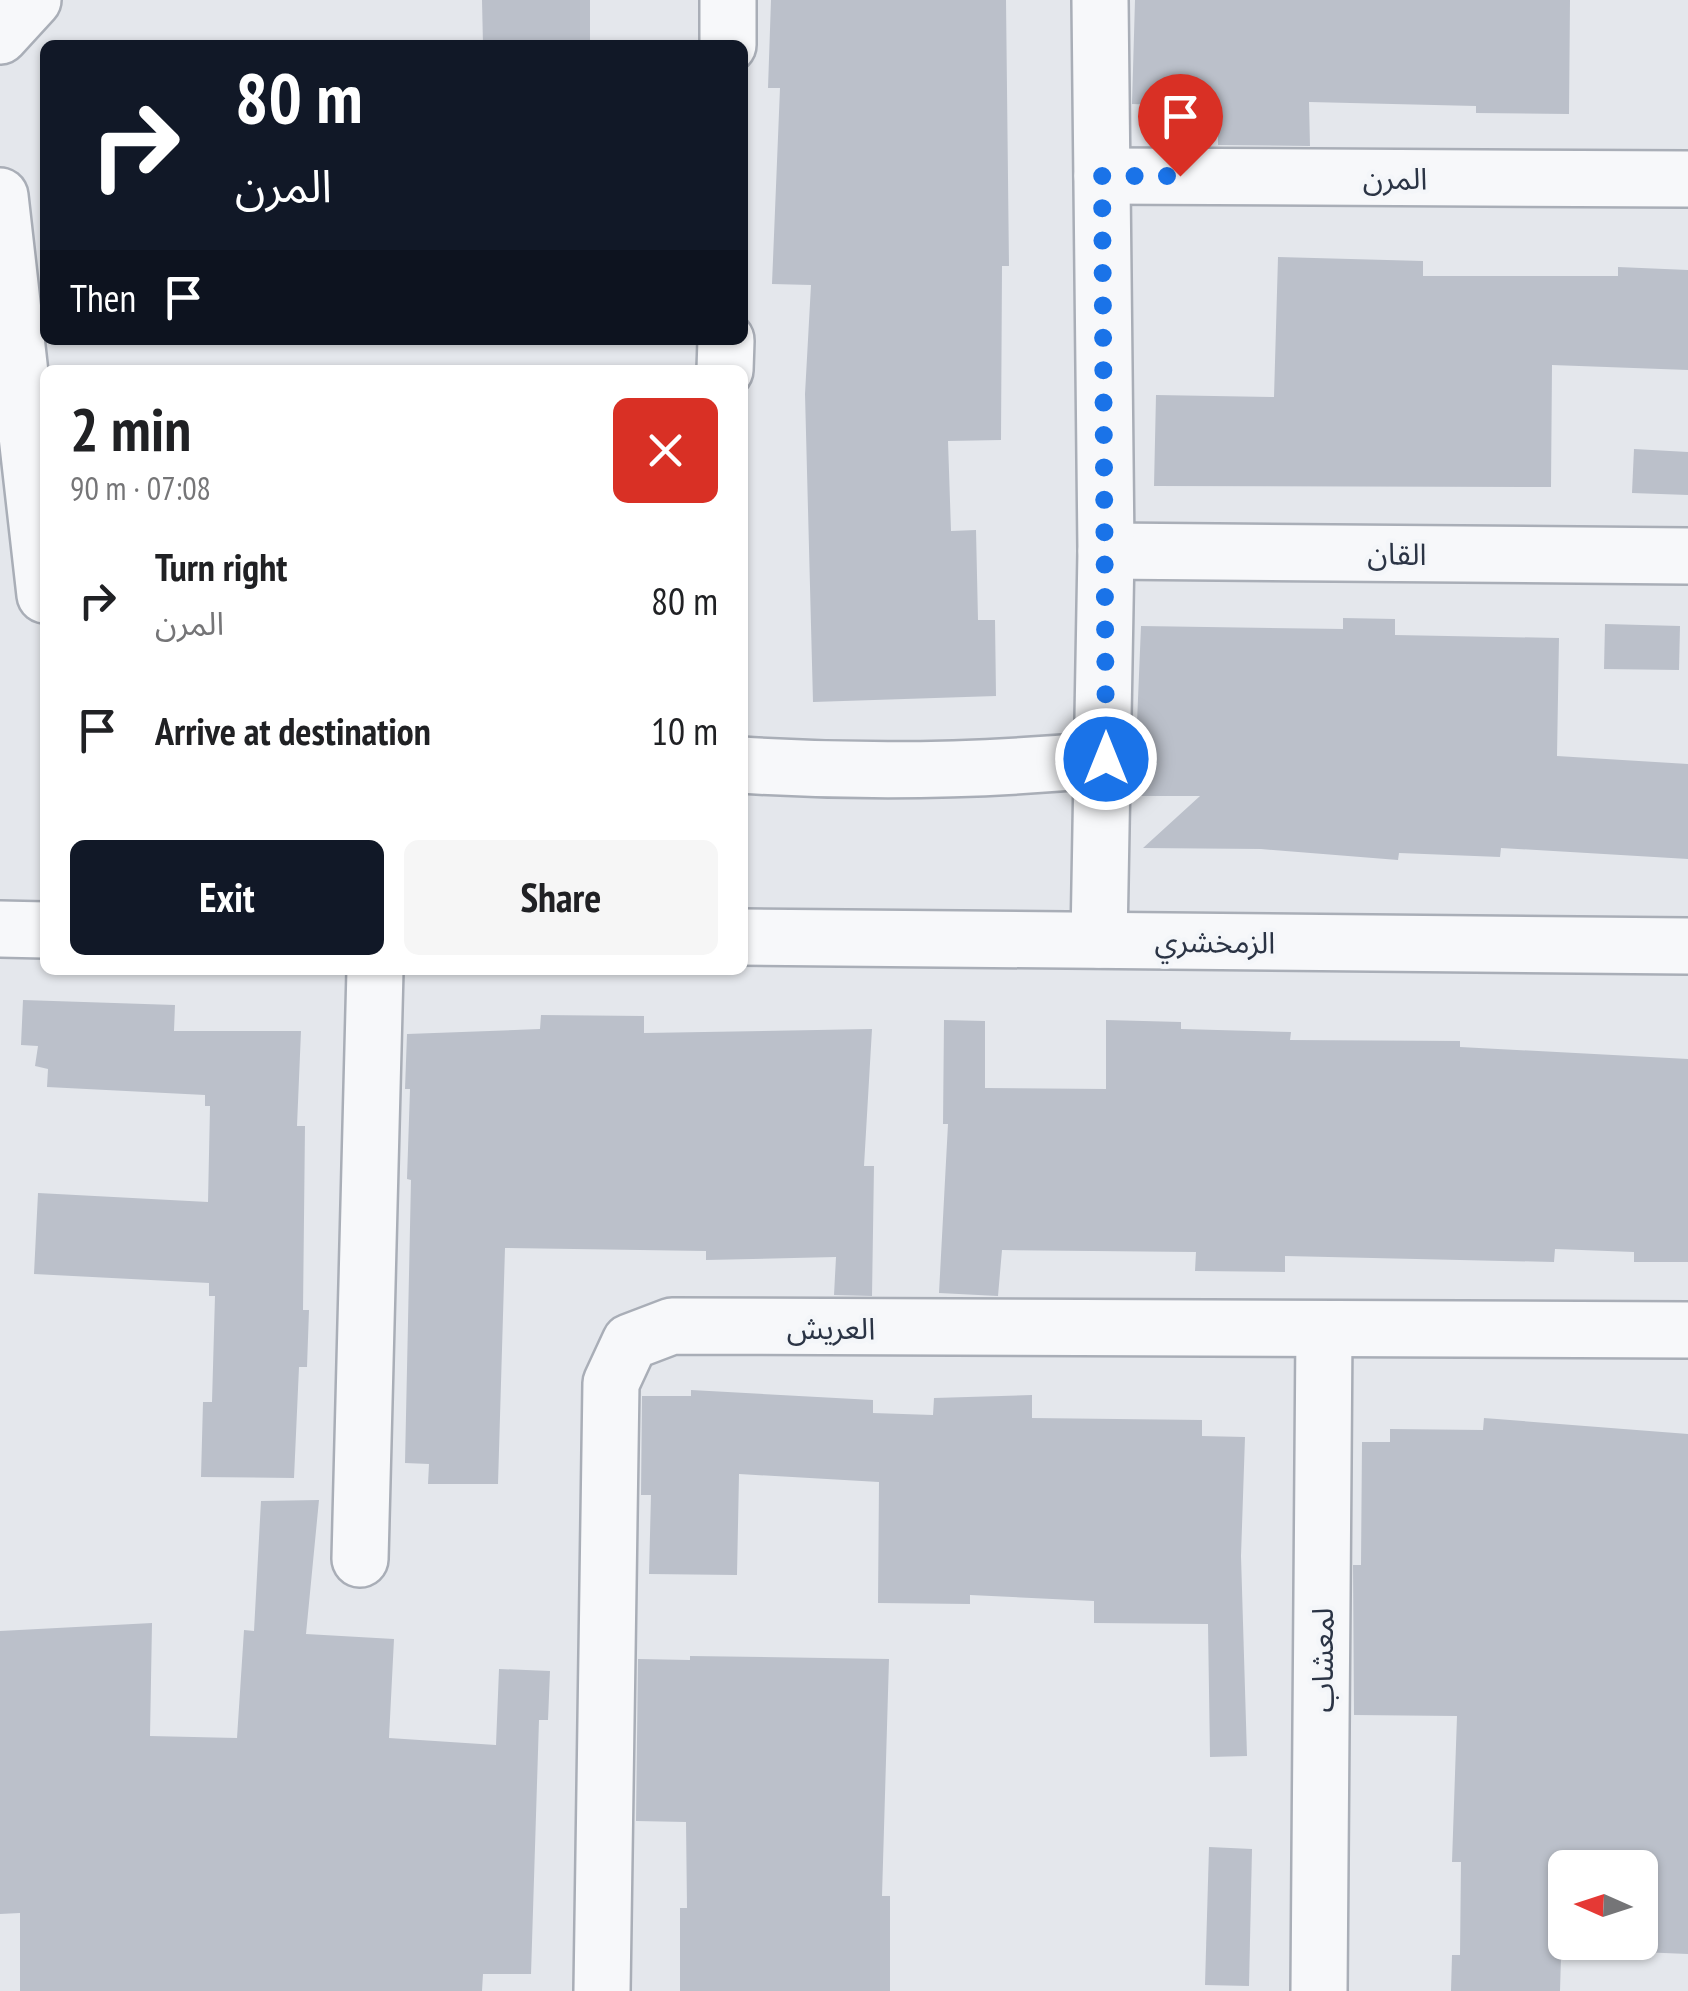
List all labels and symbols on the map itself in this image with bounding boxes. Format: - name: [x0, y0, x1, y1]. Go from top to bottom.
- pin: [1138, 74, 1223, 177]
- street label: المرن: [1363, 158, 1427, 197]
- street label: القان: [1367, 533, 1427, 573]
- position arrow: [1054, 707, 1158, 811]
- street label: الزمخشري: [1154, 920, 1276, 967]
- street label: العريش: [787, 1308, 875, 1347]
- street label: لمعشاب: [1302, 1608, 1341, 1712]
- north arrow: [1548, 1850, 1658, 1960]

